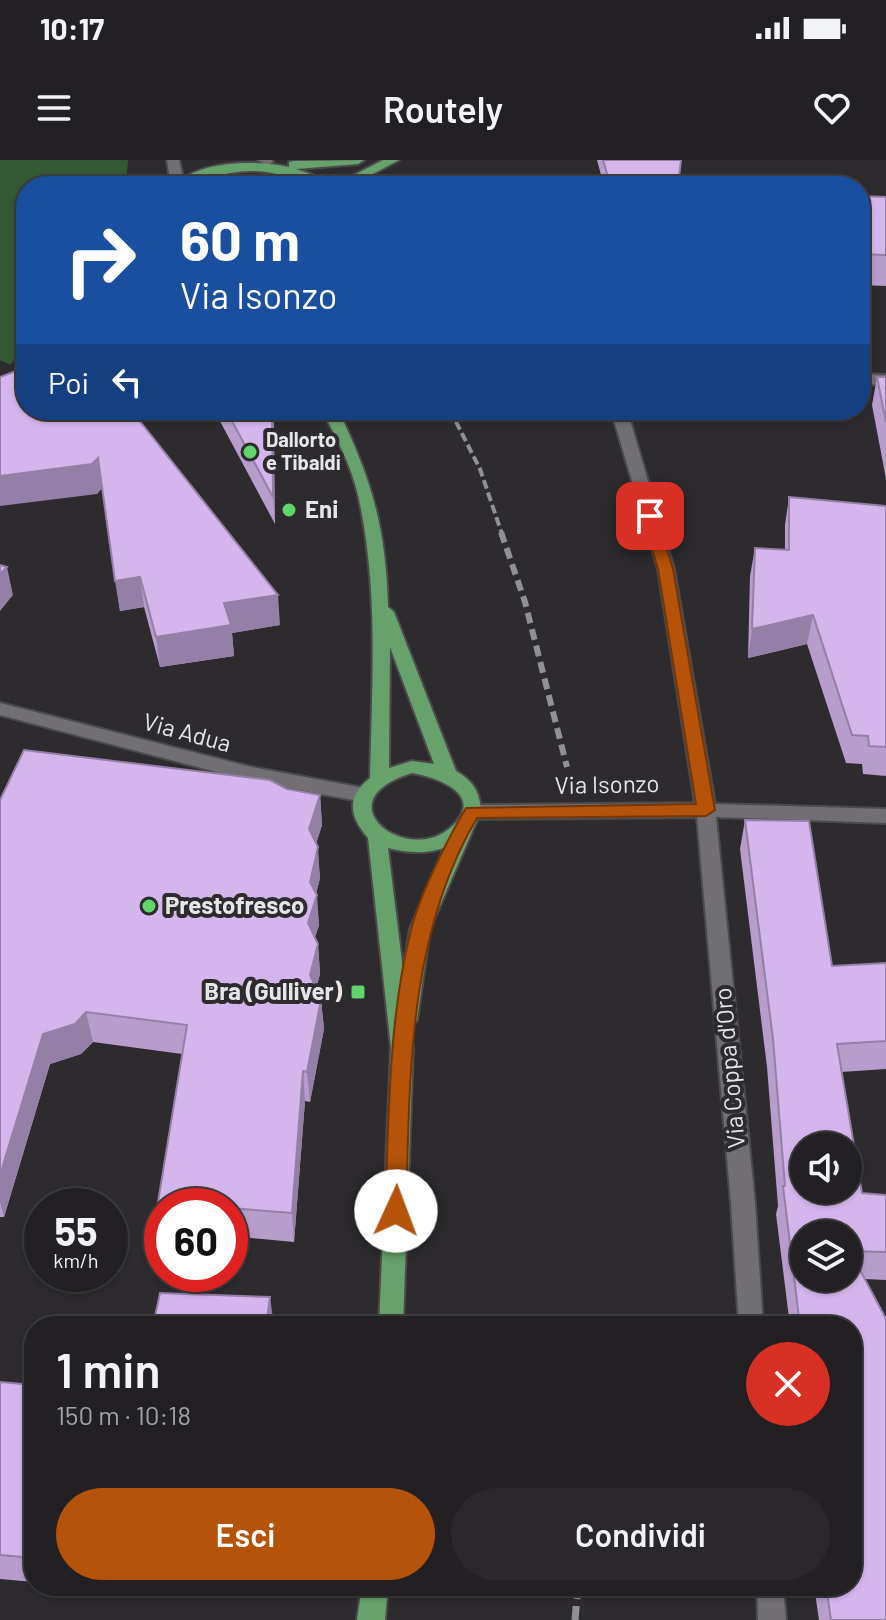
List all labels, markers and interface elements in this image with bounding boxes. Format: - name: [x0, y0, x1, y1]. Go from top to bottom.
- text: 10:17: [40, 10, 104, 46]
- icon: menu: [32, 86, 76, 130]
- icon: heart: [810, 86, 854, 130]
- text: Routely: [383, 87, 503, 130]
- text: 60 m: [180, 205, 300, 272]
- icon: right: [48, 208, 152, 312]
- text: Via Isonzo: [180, 273, 337, 316]
- icon: left: [105, 360, 149, 404]
- text: Poi: [48, 364, 89, 400]
- place label: Dallorto e Tibaldi: [266, 427, 341, 474]
- marker: Dallorto e Tibaldi: [241, 443, 259, 461]
- pin: [616, 482, 684, 550]
- place label: Eni: [305, 494, 338, 523]
- icon: arrive: [628, 494, 672, 538]
- marker: Eni: [280, 501, 298, 519]
- street label: Via Adua: [140, 706, 235, 757]
- street label: Via Isonzo: [554, 768, 660, 799]
- place label: Prestofresco: [165, 890, 304, 919]
- marker: Prestofresco: [140, 897, 158, 915]
- place label: Bra (Gulliver): [204, 976, 343, 1005]
- marker: Bra (Gulliver): [349, 983, 367, 1001]
- street label: Via Coppa d'Oro: [707, 986, 750, 1150]
- map controls: [790, 1132, 862, 1292]
- button: sound: [790, 1132, 862, 1204]
- position arrow: [354, 1169, 438, 1253]
- speed limit sign: 60: [144, 1188, 248, 1292]
- text: 55: [54, 1206, 98, 1254]
- button: layers: [790, 1220, 862, 1292]
- text: km/h: [53, 1248, 99, 1272]
- text: 1 min: [56, 1340, 161, 1398]
- button: close: [746, 1342, 830, 1426]
- text: 150 m · 10:18: [56, 1399, 191, 1430]
- button: Esci: [56, 1488, 435, 1580]
- button: Condividi: [451, 1488, 830, 1580]

